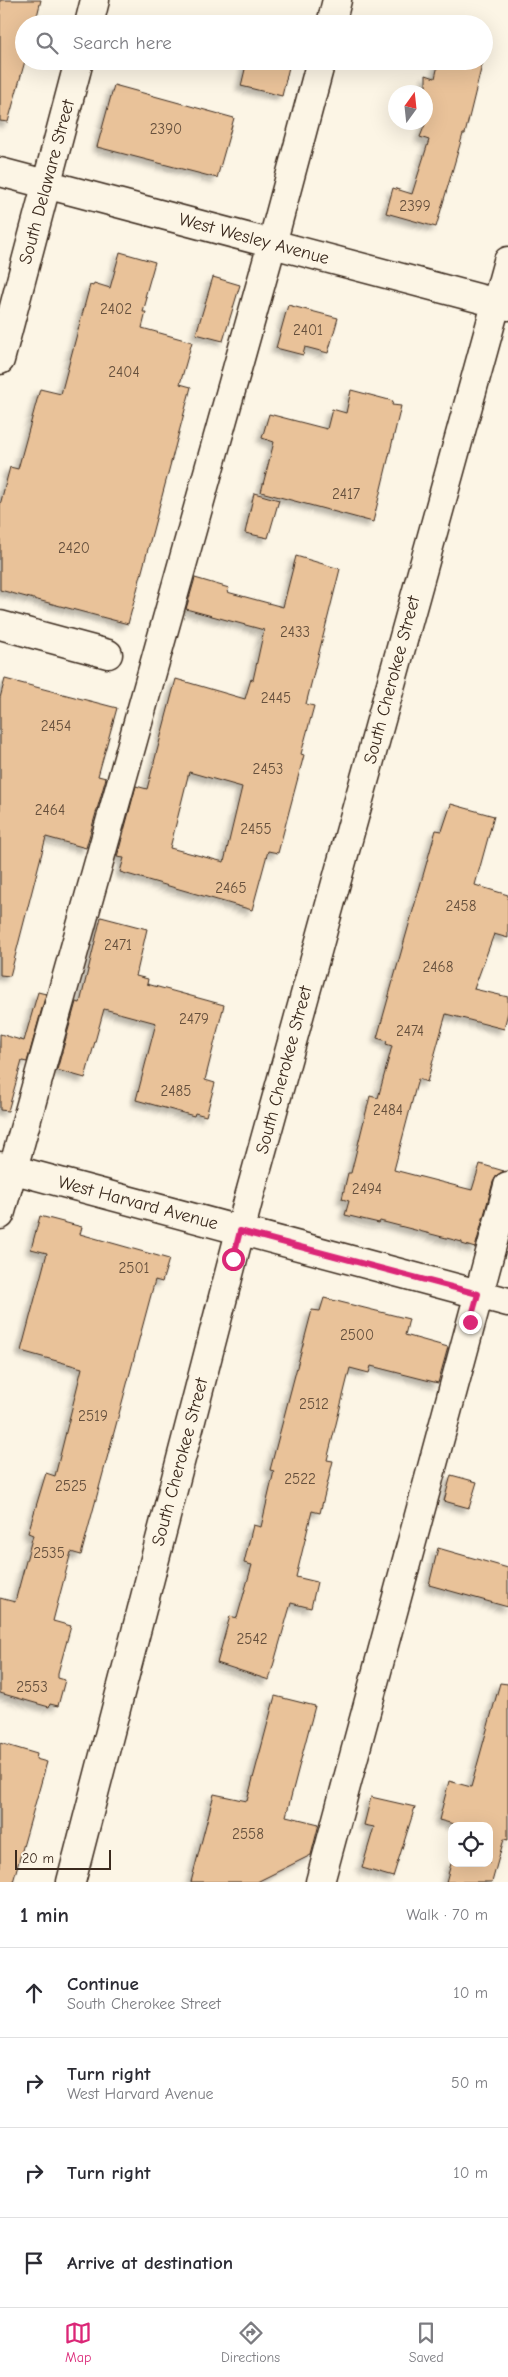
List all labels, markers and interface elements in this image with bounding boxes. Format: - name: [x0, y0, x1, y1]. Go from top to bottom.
- search box: [15, 15, 493, 70]
- icon: search: [33, 29, 61, 57]
- text: Search here: [73, 32, 172, 54]
- north arrow: [388, 85, 433, 130]
- street label: South Delaware Street: [15, 97, 79, 267]
- house number: 2390: [150, 120, 182, 138]
- house number: 2399: [399, 197, 431, 215]
- street label: West Wesley Avenue: [177, 209, 331, 269]
- house number: 2402: [100, 300, 132, 318]
- house number: 2401: [293, 321, 323, 339]
- house number: 2404: [108, 363, 140, 381]
- house number: 2417: [332, 485, 360, 503]
- house number: 2420: [58, 539, 90, 557]
- street label: South Cherokee Street: [359, 593, 425, 766]
- house number: 2433: [280, 623, 310, 641]
- house number: 2445: [261, 689, 291, 707]
- house number: 2454: [41, 717, 71, 735]
- house number: 2453: [253, 760, 283, 778]
- house number: 2464: [35, 801, 65, 819]
- house number: 2455: [240, 820, 272, 838]
- house number: 2465: [215, 879, 247, 897]
- house number: 2458: [446, 897, 476, 915]
- house number: 2471: [104, 936, 132, 954]
- house number: 2468: [423, 958, 453, 976]
- street label: South Cherokee Street: [251, 983, 317, 1156]
- house number: 2479: [179, 1010, 209, 1028]
- house number: 2474: [396, 1022, 424, 1040]
- house number: 2485: [161, 1082, 191, 1100]
- house number: 2484: [373, 1101, 403, 1119]
- street label: West Harvard Avenue: [56, 1172, 220, 1234]
- house number: 2494: [352, 1180, 382, 1198]
- route start: [222, 1248, 245, 1271]
- house number: 2501: [118, 1259, 150, 1277]
- route end: [459, 1311, 482, 1334]
- house number: 2500: [340, 1326, 374, 1344]
- street label: South Cherokee Street: [147, 1375, 213, 1548]
- house number: 2512: [299, 1395, 329, 1413]
- house number: 2519: [78, 1407, 108, 1425]
- house number: 2522: [284, 1470, 316, 1488]
- house number: 2525: [55, 1477, 87, 1495]
- house number: 2535: [33, 1544, 65, 1562]
- house number: 2542: [236, 1630, 268, 1648]
- house number: 2553: [16, 1678, 48, 1696]
- map controls: [448, 1822, 493, 1867]
- button: locate: [448, 1822, 493, 1867]
- house number: 2558: [232, 1825, 264, 1843]
- scale bar: [15, 1847, 111, 1870]
- text: 20 m: [22, 1850, 54, 1867]
- text: 1 min: [20, 1903, 69, 1927]
- text: Walk · 70 m: [406, 1906, 488, 1924]
- text: Continue: [67, 1973, 139, 1995]
- icon: ahead: [20, 1979, 48, 2007]
- text: 10 m: [453, 1984, 488, 2002]
- text: South Cherokee Street: [67, 1995, 221, 2013]
- text: Turn right: [67, 2063, 151, 2085]
- icon: right: [20, 2069, 48, 2097]
- text: 50 m: [451, 2074, 488, 2092]
- text: West Harvard Avenue: [67, 2085, 214, 2103]
- icon: right: [20, 2159, 48, 2187]
- text: Turn right: [67, 2162, 151, 2184]
- text: 10 m: [453, 2164, 488, 2182]
- icon: arrive: [20, 2249, 48, 2277]
- text: Arrive at destination: [67, 2252, 233, 2274]
- tab: Map: [64, 2319, 92, 2366]
- tab: Directions: [221, 2319, 280, 2366]
- tab: Saved: [409, 2319, 444, 2366]

